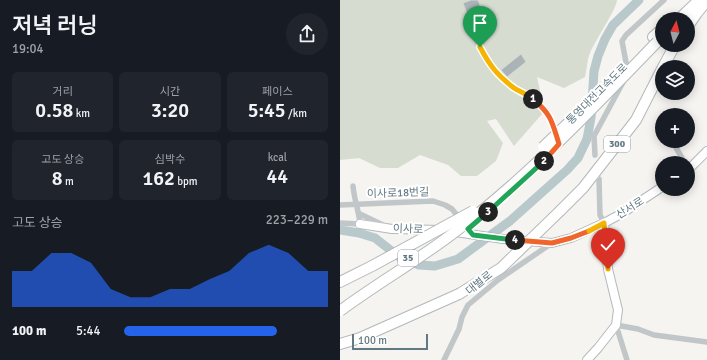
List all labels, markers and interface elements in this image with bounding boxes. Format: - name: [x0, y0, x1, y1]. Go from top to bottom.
- pin: [463, 6, 497, 47]
- text: 저녁 러닝: [12, 12, 98, 39]
- icon: arrive: [469, 12, 491, 34]
- north arrow: [655, 12, 695, 52]
- map controls: [655, 12, 695, 196]
- button: share: [286, 13, 328, 55]
- text: 19:04: [12, 41, 44, 57]
- button: layers: [655, 60, 695, 100]
- street label: 통영대전고속도로: [564, 61, 630, 127]
- text: 거리: [53, 85, 73, 98]
- text: 시간: [160, 85, 180, 98]
- text: 페이스: [262, 85, 293, 98]
- pin: 1: [523, 89, 543, 109]
- text: 1: [530, 92, 536, 105]
- text: 0.58: [35, 98, 73, 123]
- text: 3:20: [151, 98, 189, 123]
- text: 5:45: [248, 98, 286, 123]
- text: km: [73, 107, 90, 120]
- text: /km: [286, 107, 307, 120]
- button: +: [655, 108, 695, 148]
- road number: 300: [604, 136, 630, 152]
- text: kcal: [268, 151, 287, 164]
- pin: 2: [534, 151, 554, 171]
- text: 고도 상승: [41, 153, 84, 166]
- text: 심박수: [155, 153, 185, 166]
- text: 2: [541, 154, 547, 167]
- button: −: [655, 156, 695, 196]
- text: 44: [267, 164, 288, 189]
- text: 8: [52, 166, 62, 191]
- text: 162: [142, 166, 175, 191]
- text: m: [62, 175, 74, 188]
- text: bpm: [175, 175, 198, 188]
- street label: 이사로18번길: [367, 185, 429, 201]
- street label: 산서로: [614, 194, 646, 222]
- pin: 3: [478, 202, 498, 222]
- text: 3: [485, 205, 491, 218]
- text: 223–229 m: [266, 212, 328, 228]
- text: 고도 상승: [12, 215, 63, 231]
- street label: 이사로: [393, 222, 423, 236]
- pin: [591, 228, 625, 269]
- pin: 4: [505, 230, 525, 250]
- text: 4: [512, 233, 518, 246]
- icon: check: [597, 234, 619, 256]
- road number: 35: [398, 250, 418, 266]
- street label: 대별로: [463, 268, 495, 298]
- text: 100 m: [12, 323, 46, 339]
- text: 5:44: [76, 323, 101, 339]
- scale bar: [352, 332, 428, 351]
- text: 100 m: [358, 334, 387, 347]

